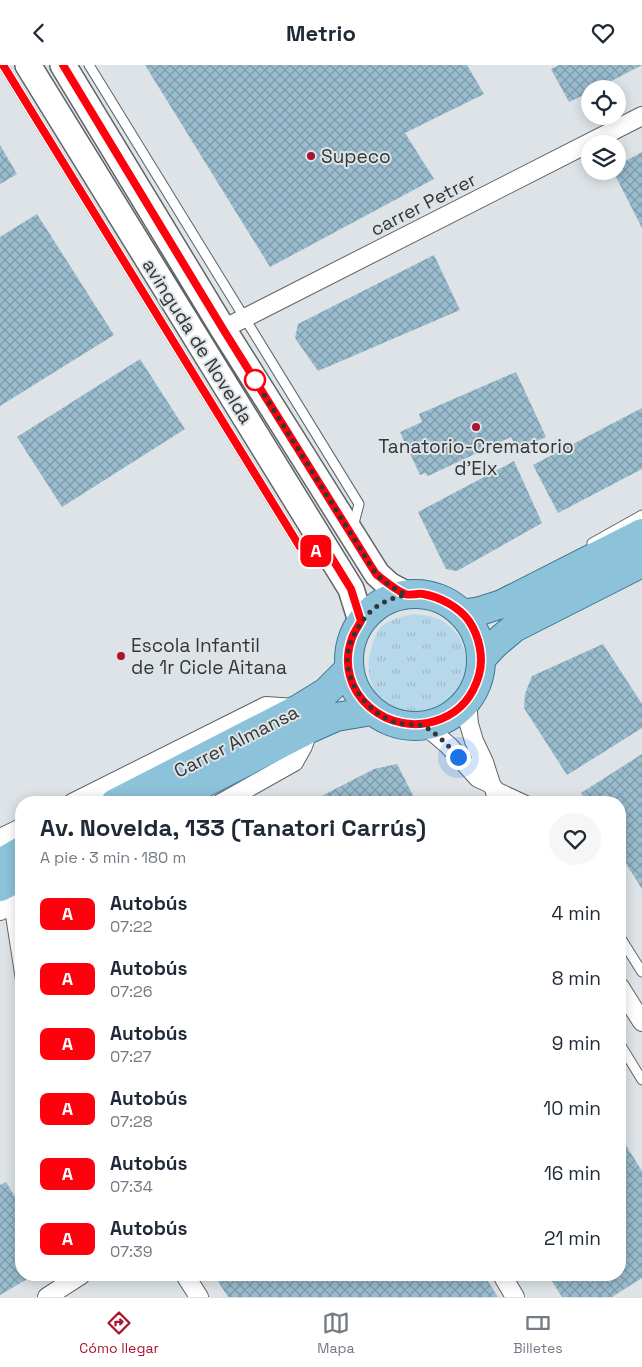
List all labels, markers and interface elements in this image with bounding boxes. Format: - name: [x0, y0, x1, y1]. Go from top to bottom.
- icon: back: [25, 19, 53, 47]
- text: Metrio: [286, 19, 356, 47]
- icon: heart: [589, 19, 617, 47]
- map controls: [581, 80, 626, 180]
- button: locate: [581, 80, 626, 125]
- button: layers: [581, 135, 626, 180]
- place label: Supeco: [321, 144, 391, 169]
- marker: Supeco: [305, 150, 317, 162]
- street label: carrer Petrer: [366, 167, 480, 242]
- street label: avinguda de Novelda: [137, 254, 259, 429]
- unlabelled marker: [244, 369, 266, 391]
- marker: Tanatorio-Crematorio d'Elx: [470, 421, 482, 433]
- place label: Tanatorio-Crematorio d'Elx: [378, 434, 574, 481]
- line badge: A: [300, 535, 332, 567]
- text: A: [310, 539, 322, 562]
- place label: Escola Infantil de 1r Cicle Aitana: [131, 633, 287, 680]
- marker: Escola Infantil de 1r Cicle Aitana: [115, 650, 127, 662]
- street label: Carrer Almansa: [170, 699, 303, 784]
- your location: [446, 745, 471, 770]
- text: Av. Novelda, 133 (Tanatori Carrús): [40, 812, 426, 843]
- button: heart: [549, 813, 601, 865]
- text: A pie · 3 min · 180 m: [40, 847, 186, 868]
- text: Autobús: [110, 891, 187, 916]
- text: 4 min: [552, 901, 601, 926]
- text: A: [62, 902, 73, 925]
- text: 07:22: [110, 916, 152, 937]
- text: Autobús: [110, 956, 187, 981]
- text: 8 min: [552, 966, 601, 991]
- text: A: [62, 967, 73, 990]
- text: 07:26: [110, 981, 152, 1002]
- text: Autobús: [110, 1021, 187, 1046]
- text: 9 min: [552, 1031, 601, 1056]
- text: A: [62, 1032, 73, 1055]
- text: 07:27: [110, 1046, 152, 1067]
- text: Autobús: [110, 1086, 187, 1111]
- text: 10 min: [543, 1096, 601, 1121]
- text: A: [62, 1097, 73, 1120]
- text: 07:28: [110, 1111, 153, 1132]
- text: Autobús: [110, 1151, 187, 1176]
- text: 16 min: [544, 1161, 601, 1186]
- text: A: [62, 1162, 73, 1185]
- text: 07:34: [110, 1176, 153, 1197]
- text: Autobús: [110, 1216, 187, 1241]
- text: 21 min: [544, 1226, 601, 1251]
- text: A: [62, 1227, 73, 1250]
- text: 07:39: [110, 1241, 153, 1262]
- tab: Cómo llegar: [79, 1309, 159, 1357]
- tab: Mapa: [317, 1309, 355, 1357]
- tab: Billetes: [513, 1309, 563, 1357]

